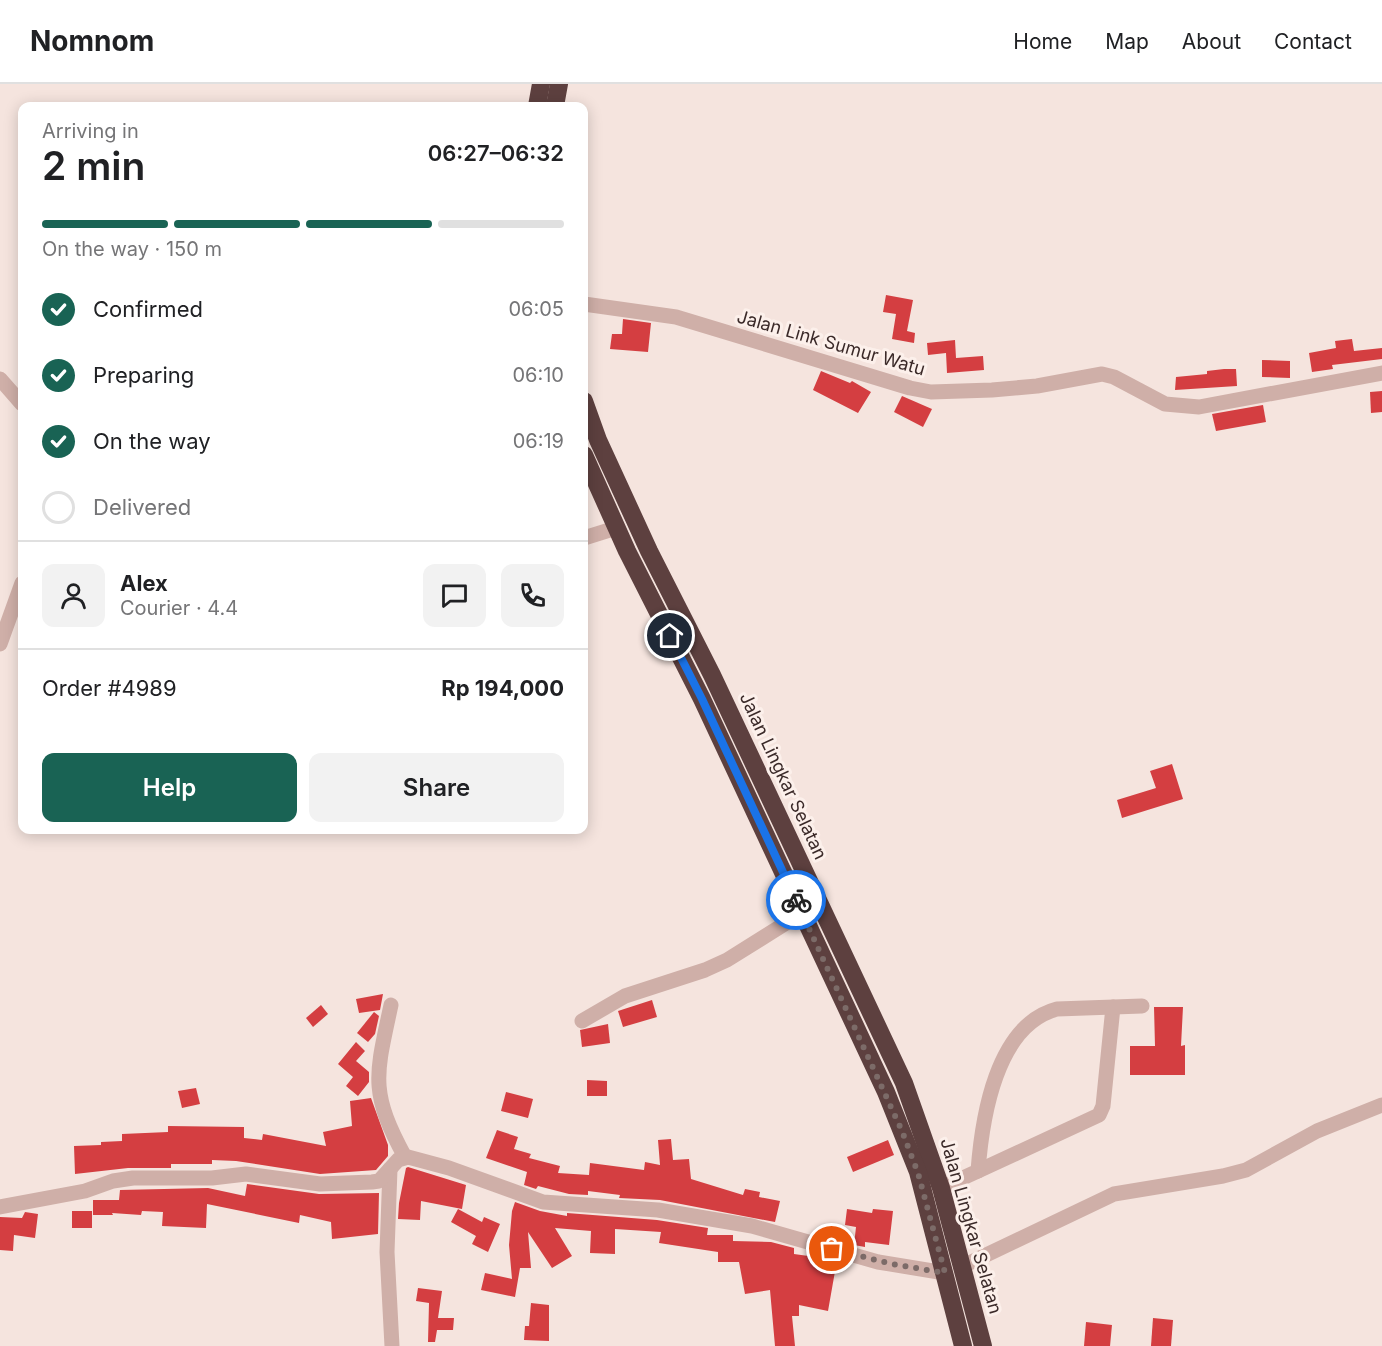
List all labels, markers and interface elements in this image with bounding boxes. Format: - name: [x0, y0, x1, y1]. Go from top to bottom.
- text: Nomnom: [30, 24, 154, 58]
- text: Home: [1013, 29, 1072, 54]
- text: Map: [1105, 29, 1149, 54]
- text: About: [1182, 29, 1241, 54]
- text: Contact: [1274, 29, 1352, 54]
- text: Arriving in: [42, 119, 139, 143]
- text: 06:27–06:32: [428, 140, 564, 166]
- text: 2 min: [42, 142, 145, 189]
- text: On the way · 150 m: [42, 237, 222, 261]
- icon: check: [42, 293, 75, 326]
- text: Confirmed: [93, 296, 203, 322]
- text: 06:05: [508, 297, 564, 321]
- street label: Jalan Link Sumur Watu: [735, 306, 928, 379]
- icon: check: [42, 359, 75, 392]
- text: Preparing: [93, 362, 194, 388]
- text: 06:10: [512, 363, 564, 387]
- icon: check: [42, 425, 75, 458]
- text: On the way: [93, 428, 211, 454]
- text: 06:19: [513, 429, 564, 453]
- text: Delivered: [93, 494, 191, 520]
- button: person: [42, 564, 105, 627]
- button: chat: [423, 564, 486, 627]
- button: phone: [501, 564, 564, 627]
- text: Alex: [120, 570, 168, 596]
- text: Courier · 4.4: [120, 596, 238, 620]
- pin: [644, 610, 695, 661]
- icon: home: [653, 619, 686, 652]
- text: Order #4989: [42, 675, 177, 701]
- text: Rp 194,000: [441, 675, 564, 701]
- street label: Jalan Lingkar Selatan: [736, 689, 831, 863]
- button: Help: [42, 753, 297, 822]
- button: Share: [309, 753, 564, 822]
- courier: [766, 870, 826, 930]
- icon: bike: [780, 884, 813, 917]
- street label: Jalan Lingkar Selatan: [936, 1136, 1007, 1316]
- pin: [806, 1223, 857, 1274]
- icon: bag: [815, 1232, 848, 1265]

